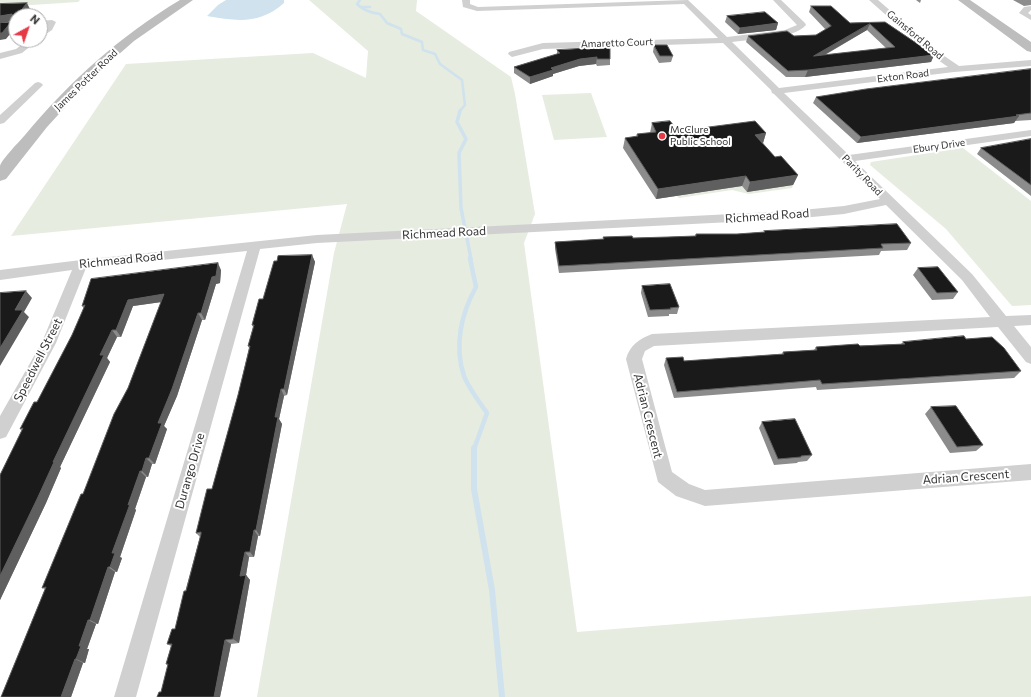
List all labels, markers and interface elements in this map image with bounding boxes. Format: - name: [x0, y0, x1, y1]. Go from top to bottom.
- north arrow: [8, 8, 48, 48]
- street label: Gainsford Road: [884, 8, 946, 62]
- text: N: [28, 12, 43, 27]
- street label: Amaretto Court: [581, 36, 653, 50]
- street label: James Potter Road: [52, 47, 120, 113]
- street label: Exton Road: [876, 67, 930, 85]
- place label: McClure Public School: [670, 124, 731, 148]
- marker: McClure Public School: [657, 131, 667, 141]
- street label: Ebury Drive: [912, 136, 966, 156]
- street label: Parity Road: [839, 152, 885, 198]
- street label: Richmead Road: [724, 206, 810, 226]
- street label: Richmead Road: [402, 224, 486, 242]
- street label: Richmead Road: [78, 248, 164, 272]
- street label: Speedwell Street: [11, 316, 65, 404]
- street label: Adrian Crescent: [630, 372, 666, 460]
- street label: Durango Drive: [172, 431, 208, 511]
- street label: Adrian Crescent: [922, 467, 1010, 487]

